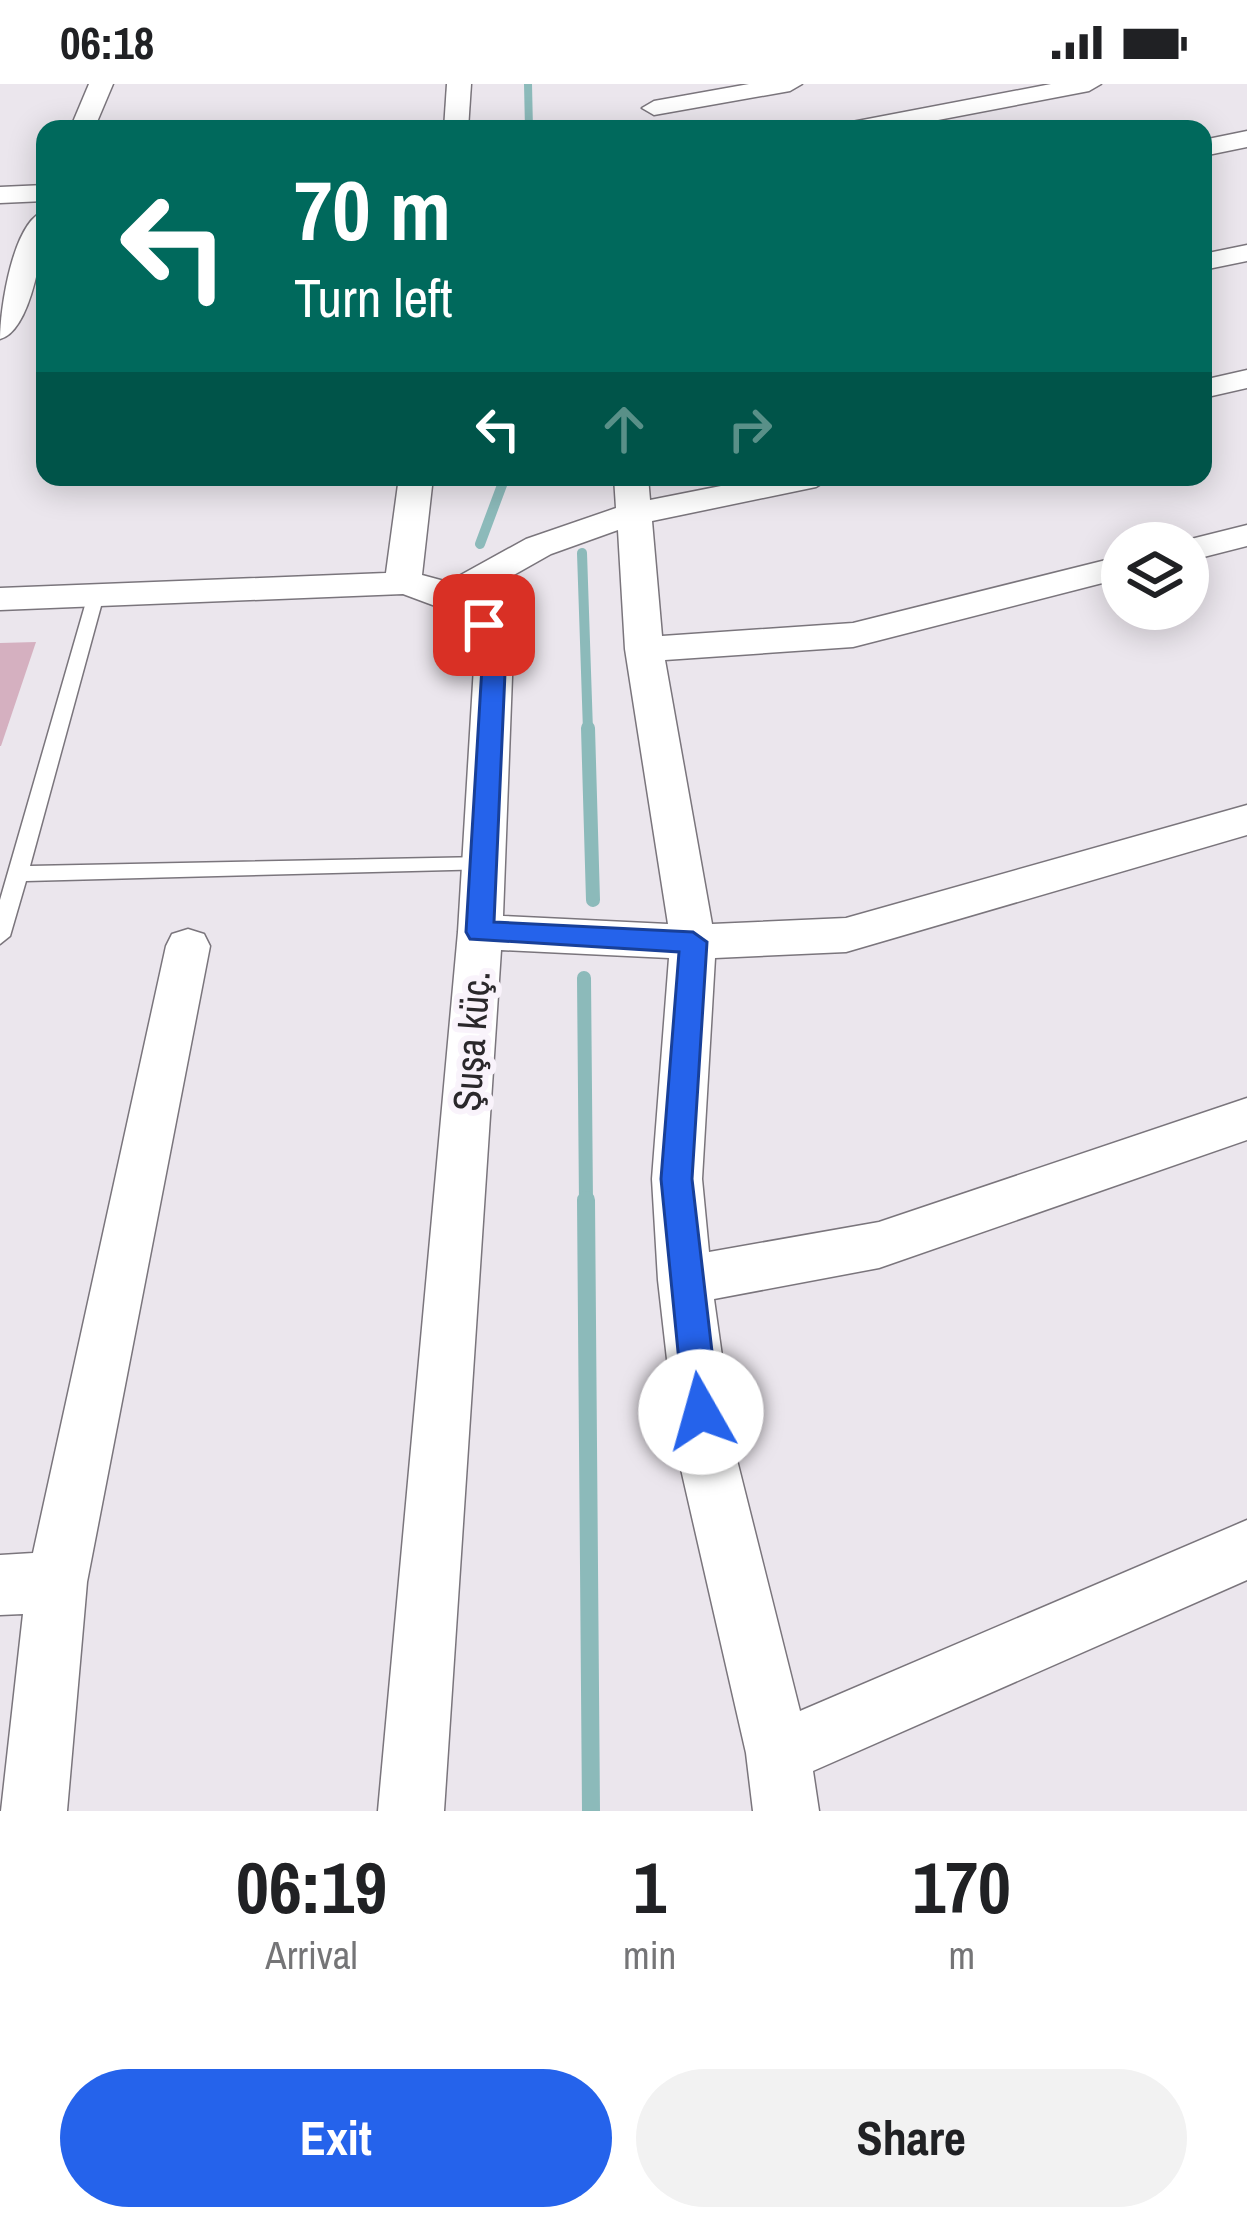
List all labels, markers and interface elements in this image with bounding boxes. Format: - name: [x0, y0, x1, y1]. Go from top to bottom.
- text: 06:18: [60, 12, 154, 73]
- text: 70 m: [294, 153, 451, 266]
- icon: left: [96, 168, 252, 324]
- text: Turn left: [294, 261, 453, 334]
- icon: left: [465, 396, 531, 462]
- icon: ahead: [591, 396, 657, 462]
- icon: right: [717, 396, 783, 462]
- map controls: [1101, 522, 1209, 630]
- button: layers: [1101, 522, 1209, 630]
- pin: [433, 574, 535, 676]
- icon: arrive: [451, 592, 517, 658]
- street label: Şuşa küç.: [440, 969, 502, 1113]
- position arrow: [638, 1349, 764, 1475]
- text: 06:19: [236, 1838, 387, 1935]
- text: 1: [633, 1838, 666, 1935]
- text: 170: [912, 1838, 1011, 1935]
- text: Arrival: [265, 1929, 358, 1981]
- text: min: [623, 1929, 676, 1981]
- text: m: [948, 1929, 975, 1981]
- button: Exit: [60, 2069, 612, 2207]
- button: Share: [636, 2069, 1187, 2207]

